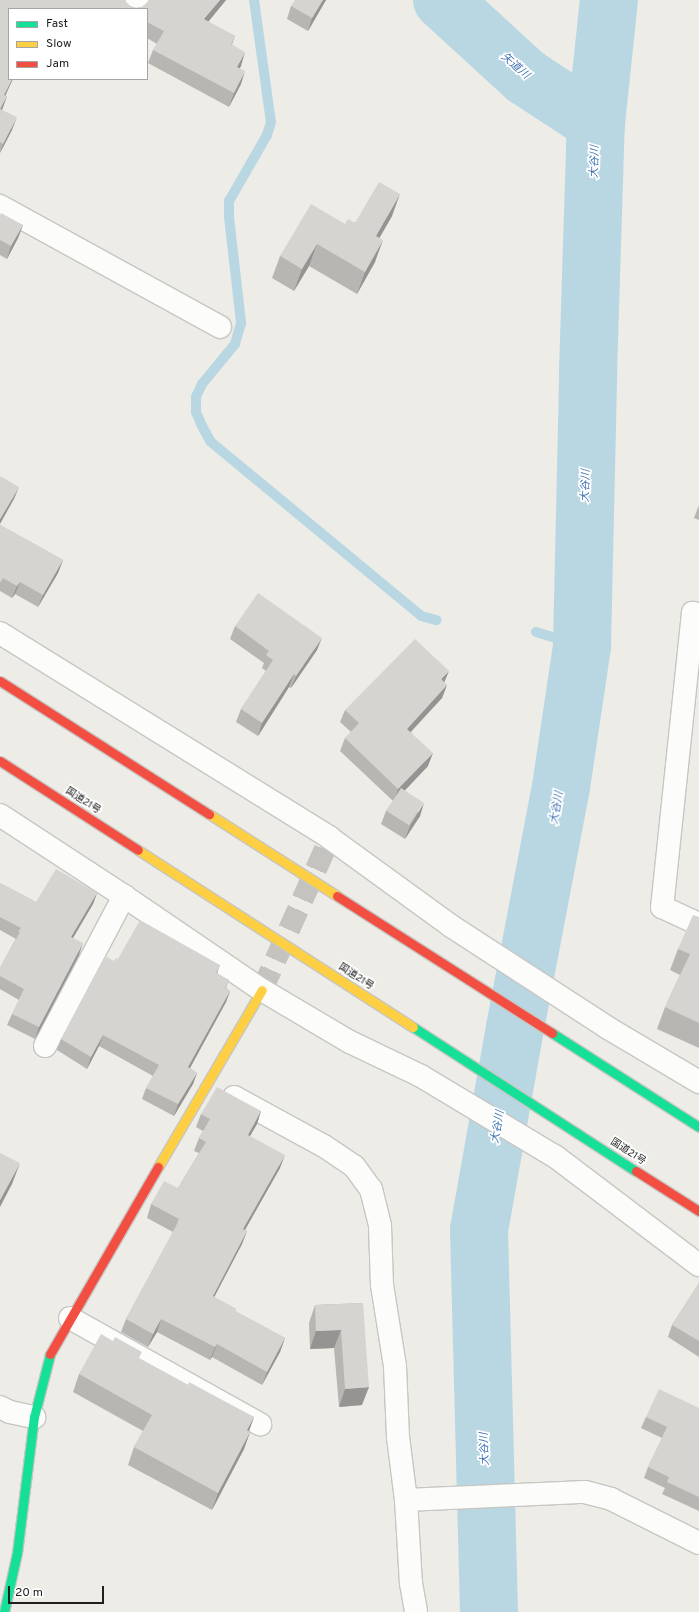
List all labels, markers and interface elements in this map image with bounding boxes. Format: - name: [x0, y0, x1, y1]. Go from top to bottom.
- legend: [8, 8, 148, 80]
- text: Fast: [46, 16, 68, 32]
- text: Slow: [46, 36, 72, 52]
- water label: 矢道川: [498, 50, 532, 82]
- text: Jam: [46, 56, 69, 72]
- water label: 大谷川: [588, 145, 602, 179]
- water label: 大谷川: [579, 469, 593, 503]
- street label: 国道21号: [63, 785, 103, 817]
- water label: 大谷川: [548, 791, 566, 825]
- street label: 国道21号: [336, 961, 376, 993]
- water label: 大谷川: [489, 1110, 507, 1144]
- street label: 国道21号: [608, 1136, 648, 1168]
- water label: 大谷川: [478, 1432, 492, 1466]
- scale bar: [10, 1578, 106, 1604]
- text: 20 m: [15, 1585, 43, 1601]

